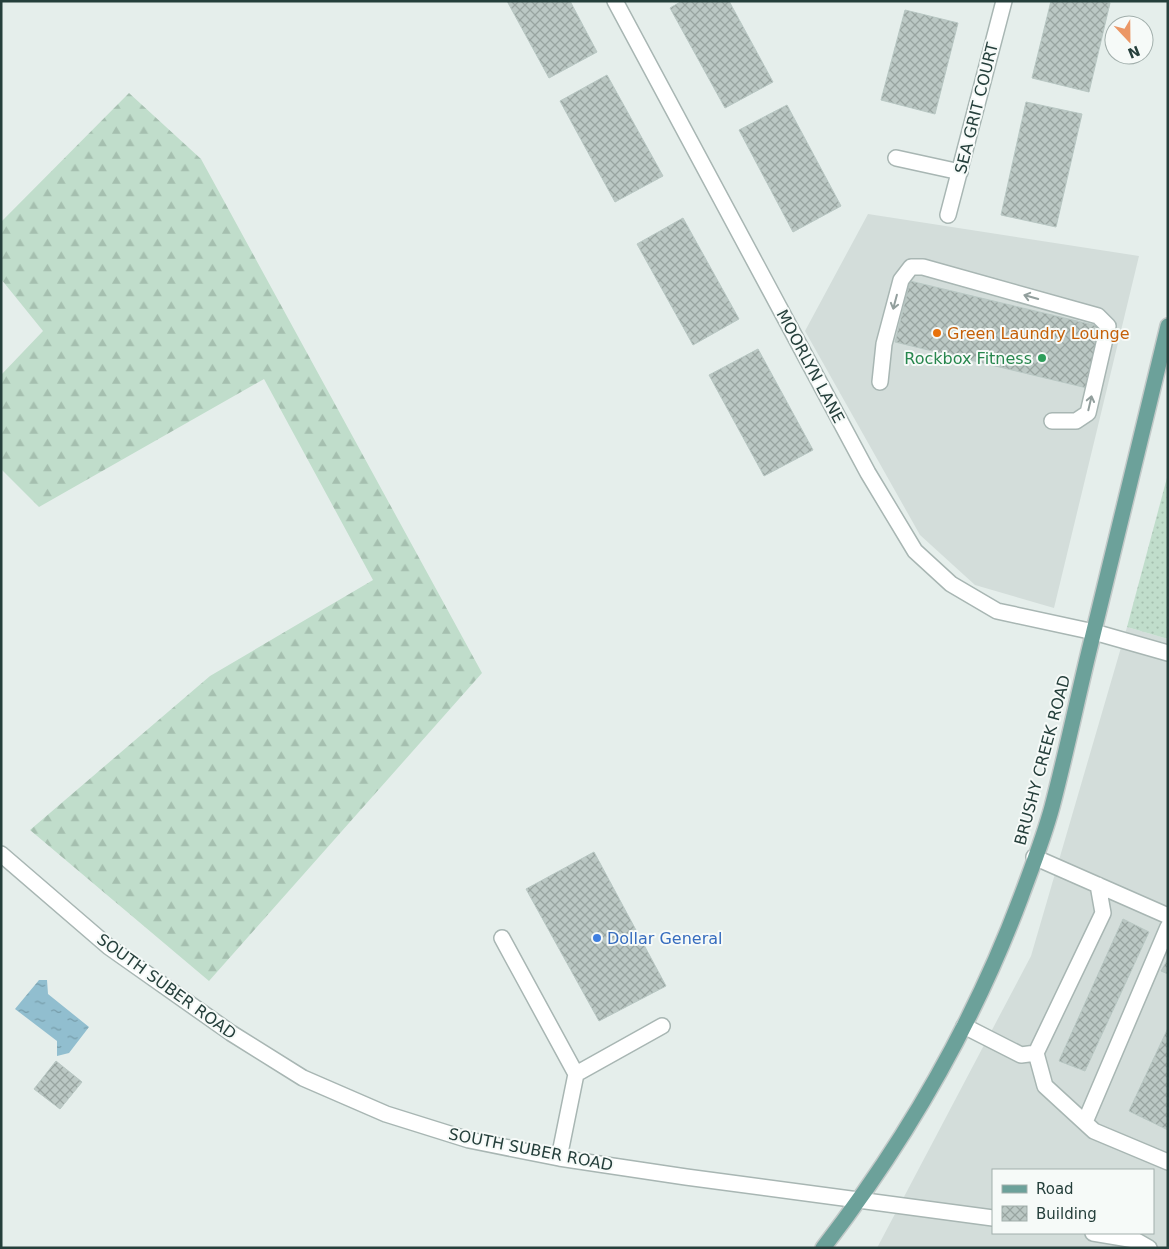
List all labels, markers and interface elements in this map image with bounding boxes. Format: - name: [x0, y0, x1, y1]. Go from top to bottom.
- north arrow: [1104, 15, 1154, 65]
- street label: SEA GRIT COURT: [951, 40, 1002, 176]
- text: N: [1125, 42, 1142, 62]
- one-way arrow: [1023, 292, 1039, 302]
- one-way arrow: [890, 293, 900, 309]
- street label: MOORLYN LANE: [773, 306, 849, 426]
- place label: Green Laundry Lounge: [947, 324, 1130, 343]
- marker: Green Laundry Lounge: [931, 327, 943, 339]
- place label: Rockbox Fitness: [904, 349, 1032, 368]
- marker: Rockbox Fitness: [1036, 352, 1048, 364]
- one-way arrow: [1086, 395, 1095, 411]
- street label: BRUSHY CREEK ROAD: [1011, 673, 1074, 847]
- place label: Dollar General: [607, 929, 723, 948]
- street label: SOUTH SUBER ROAD: [93, 930, 240, 1043]
- marker: Dollar General: [591, 932, 603, 944]
- street label: SOUTH SUBER ROAD: [447, 1124, 615, 1175]
- legend: [992, 1169, 1154, 1234]
- text: Road: [1036, 1180, 1074, 1198]
- text: Building: [1036, 1205, 1097, 1223]

